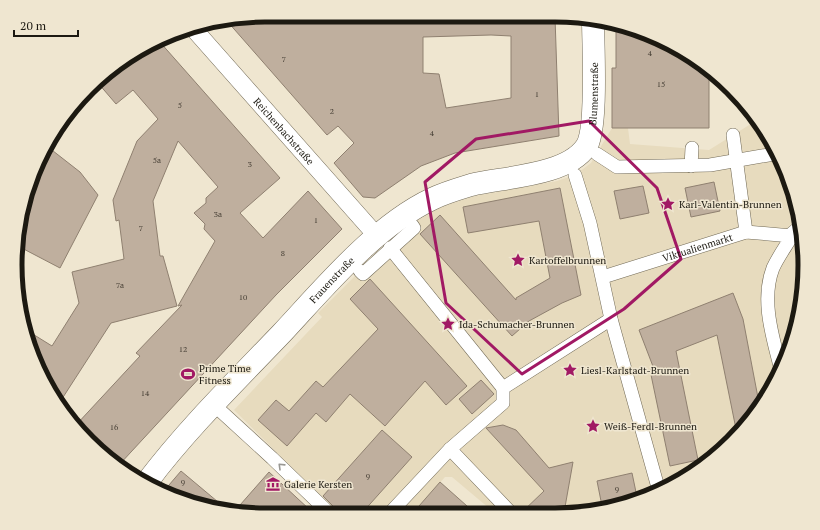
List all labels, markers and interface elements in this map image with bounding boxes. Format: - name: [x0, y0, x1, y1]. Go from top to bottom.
- scale bar: [14, 12, 78, 38]
- text: 20 m: [20, 18, 47, 33]
- house number: 4: [648, 48, 653, 58]
- house number: 7: [282, 54, 286, 64]
- street label: Blumenstraße: [586, 62, 601, 126]
- house number: 15: [657, 79, 665, 89]
- house number: 1: [535, 89, 539, 99]
- street label: Reichenbachstraße: [251, 95, 317, 168]
- house number: 5: [178, 100, 182, 110]
- house number: 2: [330, 106, 334, 116]
- house number: 4: [430, 128, 435, 138]
- house number: 5a: [153, 155, 161, 165]
- house number: 3: [248, 159, 252, 169]
- place icon: Karl-Valentin-Brunnen: [660, 196, 676, 212]
- place label: Karl-Valentin-Brunnen: [679, 198, 782, 211]
- house number: 3a: [214, 209, 222, 219]
- house number: 1: [314, 215, 318, 225]
- house number: 7: [139, 223, 143, 233]
- street label: Viktualienmarkt: [661, 231, 735, 265]
- house number: 8: [281, 248, 285, 258]
- place icon: Kartoffelbrunnen: [510, 252, 526, 268]
- street label: Frauenstraße: [307, 254, 357, 306]
- place label: Kartoffelbrunnen: [529, 254, 606, 267]
- house number: 7a: [116, 280, 124, 290]
- house number: 10: [239, 292, 247, 302]
- place icon: Ida-Schumacher-Brunnen: [440, 316, 456, 332]
- place label: Ida-Schumacher-Brunnen: [459, 318, 575, 331]
- house number: 12: [179, 344, 187, 354]
- place label: Prime Time Fitness: [199, 362, 251, 387]
- place icon: Liesl-Karlstadt-Brunnen: [562, 362, 578, 378]
- place label: Liesl-Karlstadt-Brunnen: [581, 364, 689, 377]
- sports icon: Prime Time Fitness: [180, 366, 196, 382]
- house number: 14: [141, 388, 150, 398]
- place icon: Weiß-Ferdl-Brunnen: [585, 418, 601, 434]
- place label: Weiß-Ferdl-Brunnen: [604, 420, 697, 433]
- house number: 16: [110, 422, 119, 432]
- one-way arrow: [278, 463, 286, 471]
- house number: 9: [366, 471, 370, 481]
- museum icon: Galerie Kersten: [265, 476, 281, 492]
- house number: 9: [181, 477, 185, 487]
- place label: Galerie Kersten: [284, 478, 352, 491]
- house number: 9: [615, 484, 619, 494]

